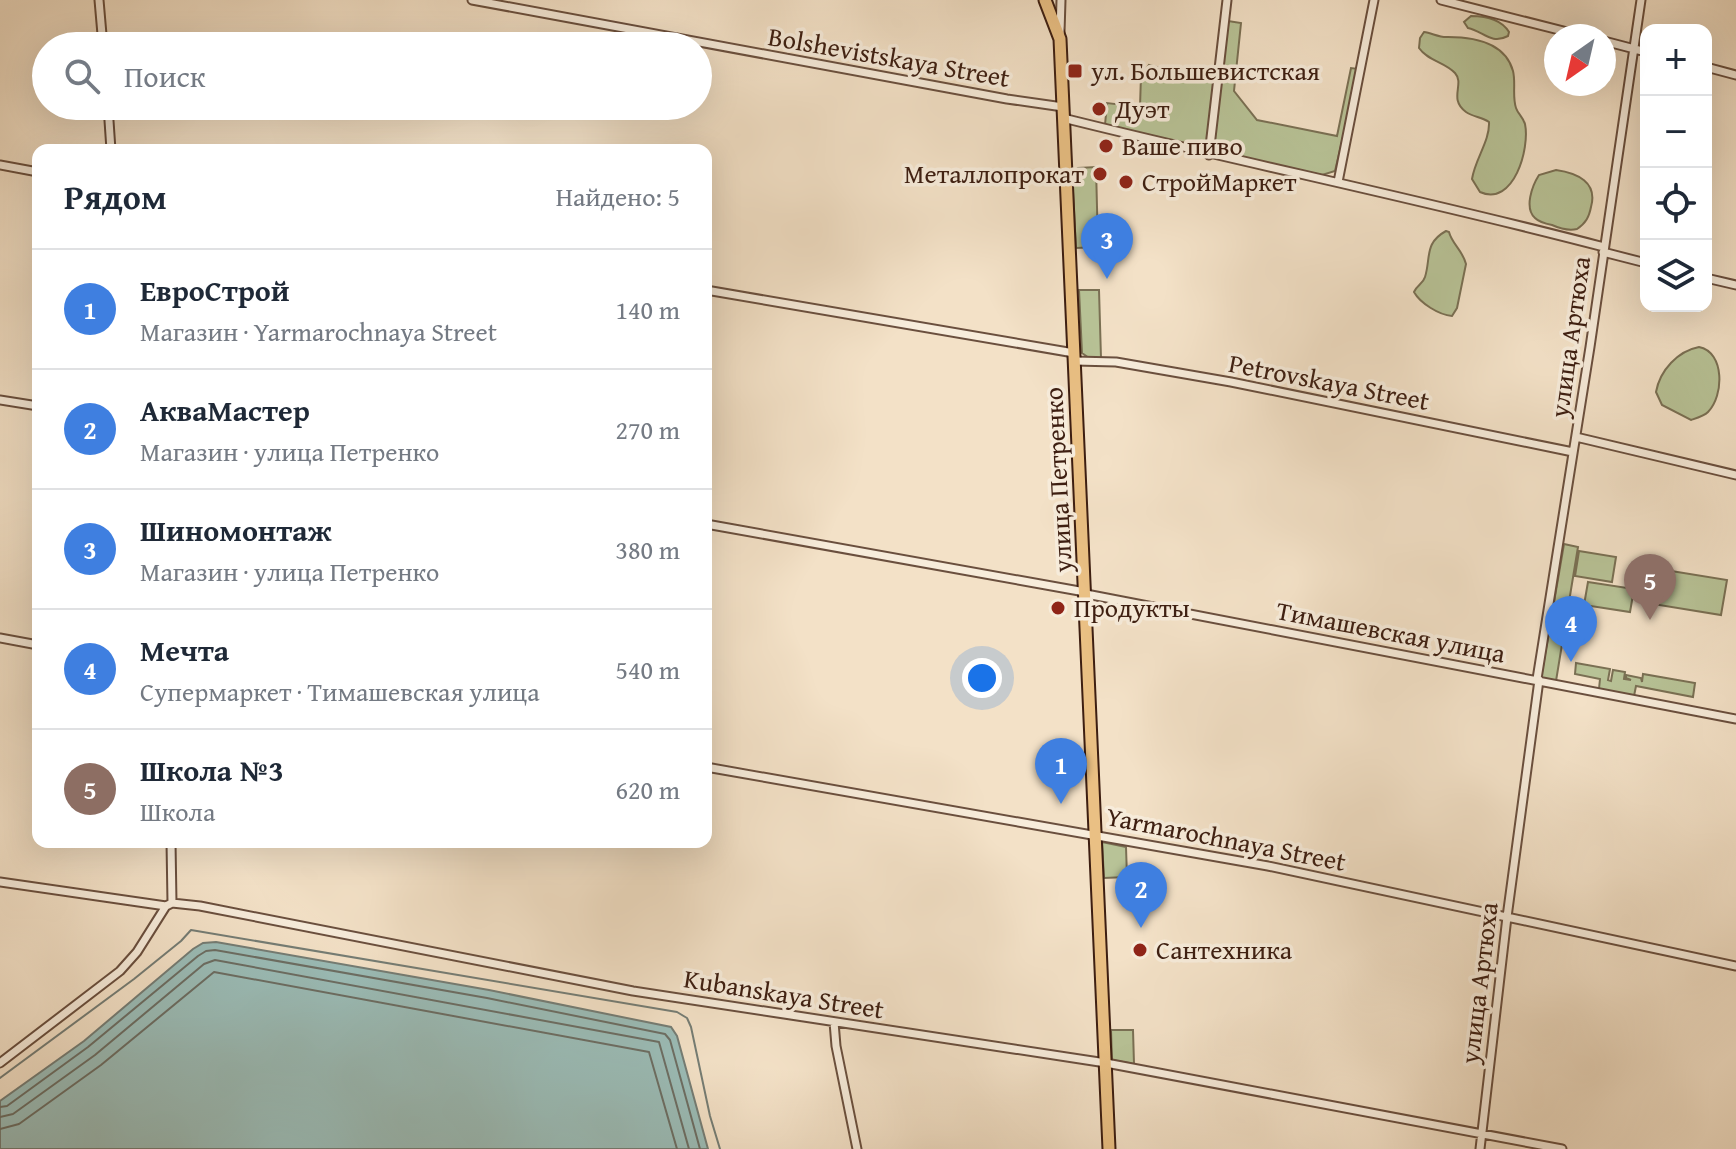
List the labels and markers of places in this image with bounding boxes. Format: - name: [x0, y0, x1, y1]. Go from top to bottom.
- place label: ул. Большевистская: [1090, 51, 1320, 90]
- marker: ул. Большевистская: [1066, 62, 1084, 80]
- place label: Дуэт: [1114, 89, 1170, 128]
- marker: Дуэт: [1090, 100, 1108, 118]
- place label: Ваше пиво: [1122, 126, 1243, 165]
- marker: Ваше пиво: [1097, 137, 1115, 155]
- place label: Металлопрокат: [904, 154, 1084, 193]
- place label: СтройМаркет: [1142, 162, 1297, 201]
- marker: Металлопрокат: [1091, 165, 1109, 183]
- marker: СтройМаркет: [1117, 173, 1135, 191]
- pin: 3: [1081, 213, 1133, 279]
- pin: 5: [1624, 554, 1676, 620]
- place label: Продукты: [1074, 588, 1190, 627]
- pin: 4: [1545, 596, 1597, 662]
- marker: Продукты: [1049, 599, 1067, 617]
- pin: 1: [1035, 738, 1087, 804]
- pin: 2: [1115, 862, 1167, 928]
- place label: Сантехника: [1156, 930, 1293, 969]
- marker: Сантехника: [1131, 941, 1149, 959]

